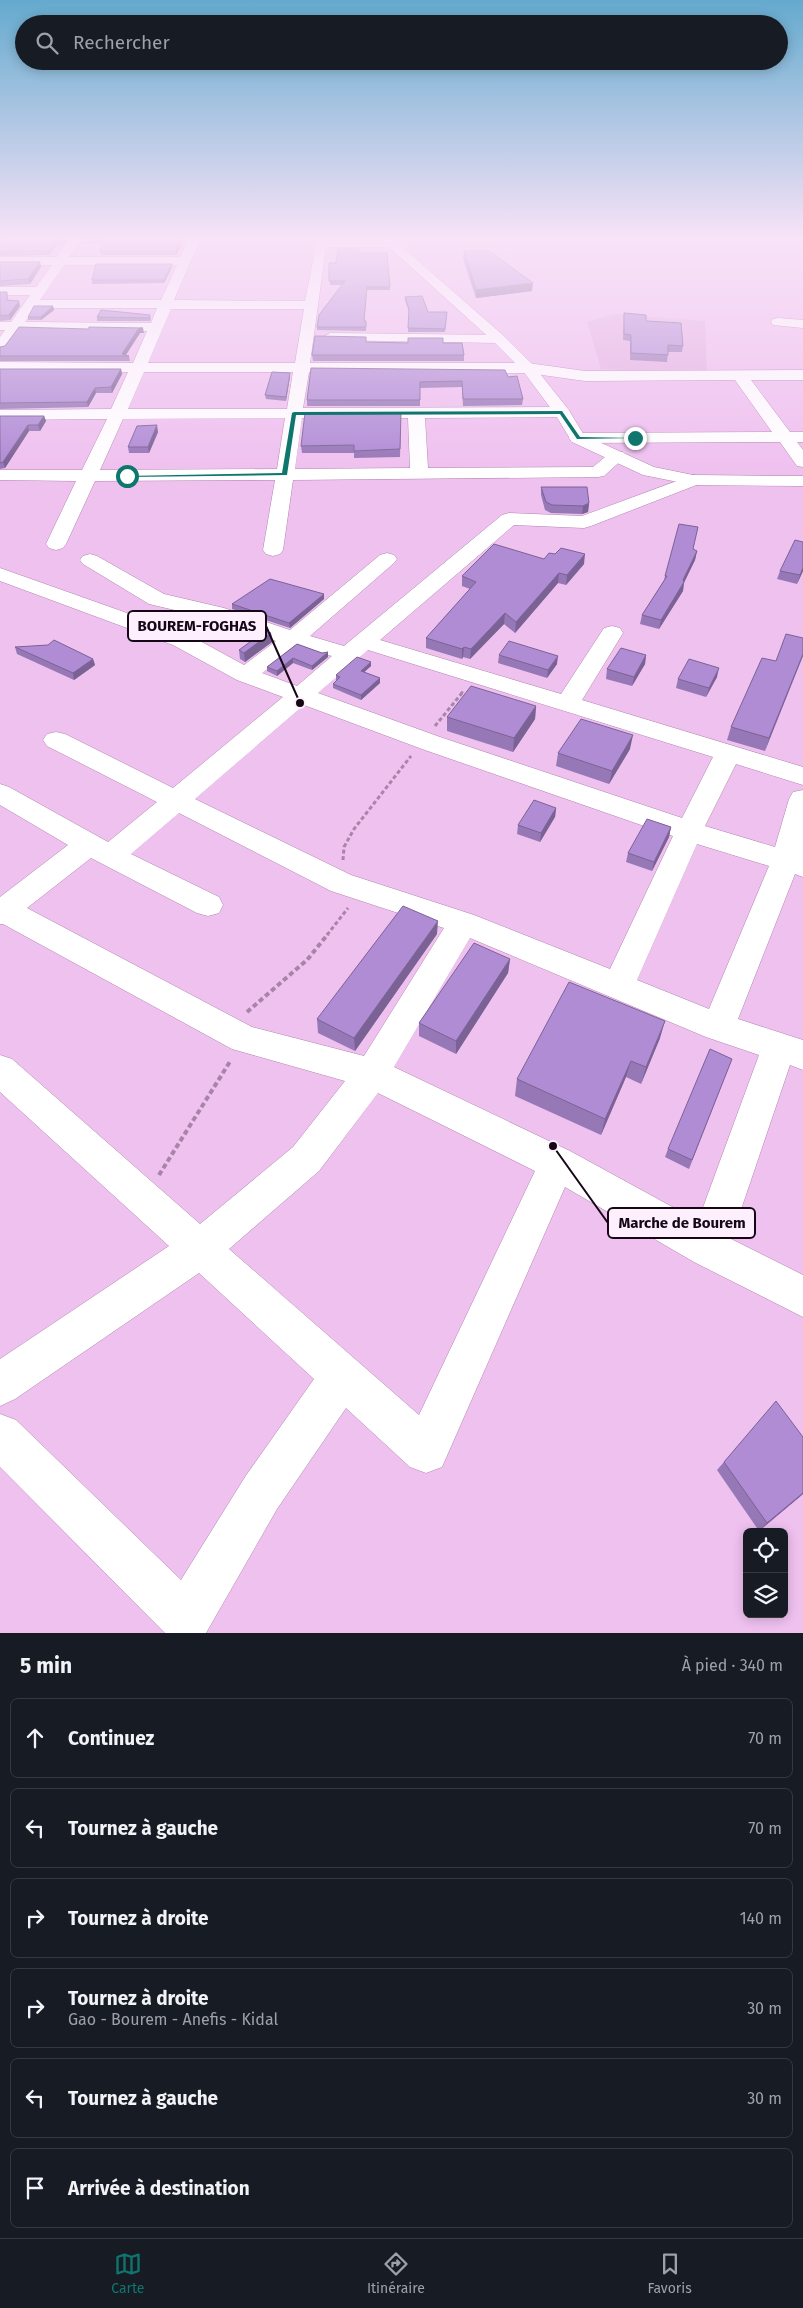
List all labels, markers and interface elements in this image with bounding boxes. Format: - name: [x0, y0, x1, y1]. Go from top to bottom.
- search box: [15, 15, 788, 70]
- icon: search: [33, 29, 61, 57]
- text: Rechercher: [73, 31, 170, 54]
- route end: [624, 427, 647, 450]
- route start: [116, 465, 139, 488]
- callout: BOUREM-FOGHAS: [128, 611, 266, 641]
- text: BOUREM-FOGHAS: [138, 617, 257, 635]
- callout: Marche de Bourem: [608, 1208, 755, 1238]
- text: Marche de Bourem: [618, 1214, 746, 1232]
- map controls: [743, 1528, 788, 1618]
- button: locate: [743, 1528, 788, 1573]
- button: layers: [743, 1573, 788, 1618]
- text: 5 min: [20, 1653, 72, 1679]
- text: À pied · 340 m: [682, 1656, 783, 1675]
- icon: ahead: [21, 1724, 49, 1752]
- text: Continuez: [68, 1727, 154, 1750]
- text: 70 m: [748, 1729, 782, 1748]
- icon: left: [21, 1814, 49, 1842]
- text: Tournez à gauche: [68, 1817, 218, 1840]
- text: 70 m: [748, 1819, 782, 1838]
- icon: right: [21, 1904, 49, 1932]
- text: Tournez à droite: [68, 1907, 209, 1930]
- text: 140 m: [740, 1909, 782, 1928]
- text: Tournez à droite: [68, 1987, 209, 2010]
- icon: right: [21, 1994, 49, 2022]
- text: 30 m: [747, 1999, 782, 2018]
- text: Gao - Bourem - Anefis - Kidal: [68, 2010, 278, 2029]
- icon: left: [21, 2084, 49, 2112]
- text: Tournez à gauche: [68, 2087, 218, 2110]
- text: 30 m: [747, 2089, 782, 2108]
- icon: arrive: [21, 2174, 49, 2202]
- text: Arrivée à destination: [68, 2177, 250, 2200]
- tab: Carte: [111, 2250, 144, 2297]
- tab: Itinéraire: [367, 2250, 425, 2297]
- tab: Favoris: [647, 2250, 692, 2297]

